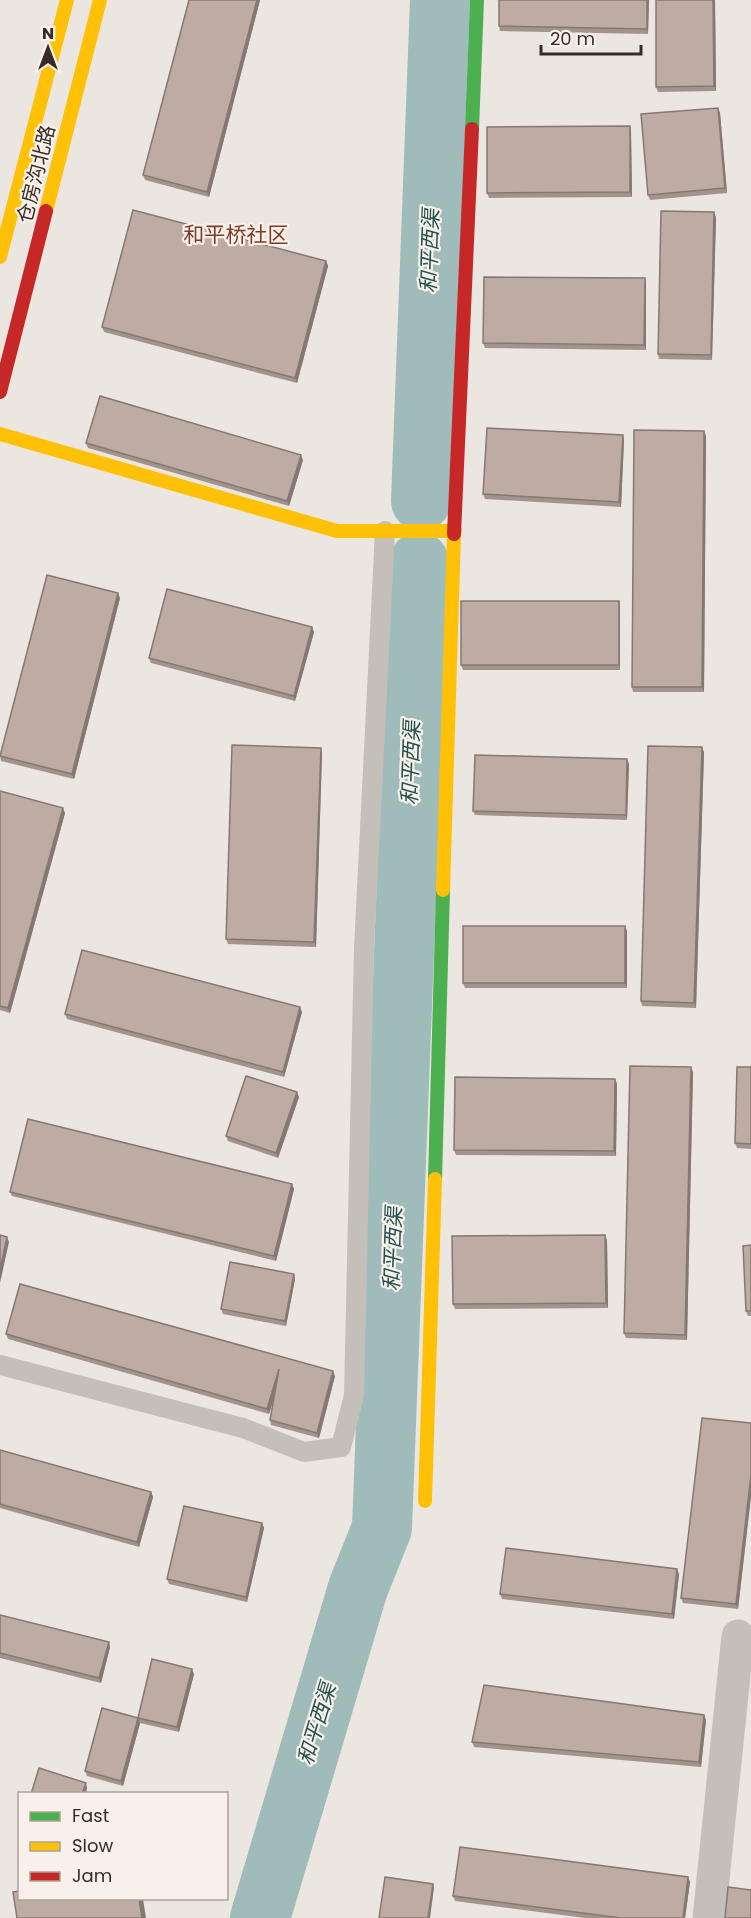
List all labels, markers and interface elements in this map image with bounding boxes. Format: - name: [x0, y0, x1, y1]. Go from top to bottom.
- north arrow: [18, 18, 78, 78]
- scale bar: [541, 18, 642, 56]
- text: N: [42, 22, 54, 45]
- text: 20 m: [550, 26, 595, 51]
- street label: 仓房沟北路: [10, 122, 62, 226]
- water label: 和平西渠: [414, 206, 446, 293]
- district label: 和平桥社区: [184, 220, 289, 249]
- water label: 和平西渠: [395, 718, 427, 805]
- water label: 和平西渠: [377, 1204, 409, 1291]
- water label: 和平西渠: [290, 1677, 344, 1768]
- legend: [18, 1792, 228, 1900]
- text: Fast: [72, 1803, 109, 1828]
- text: Slow: [72, 1833, 114, 1858]
- text: Jam: [72, 1863, 112, 1888]

